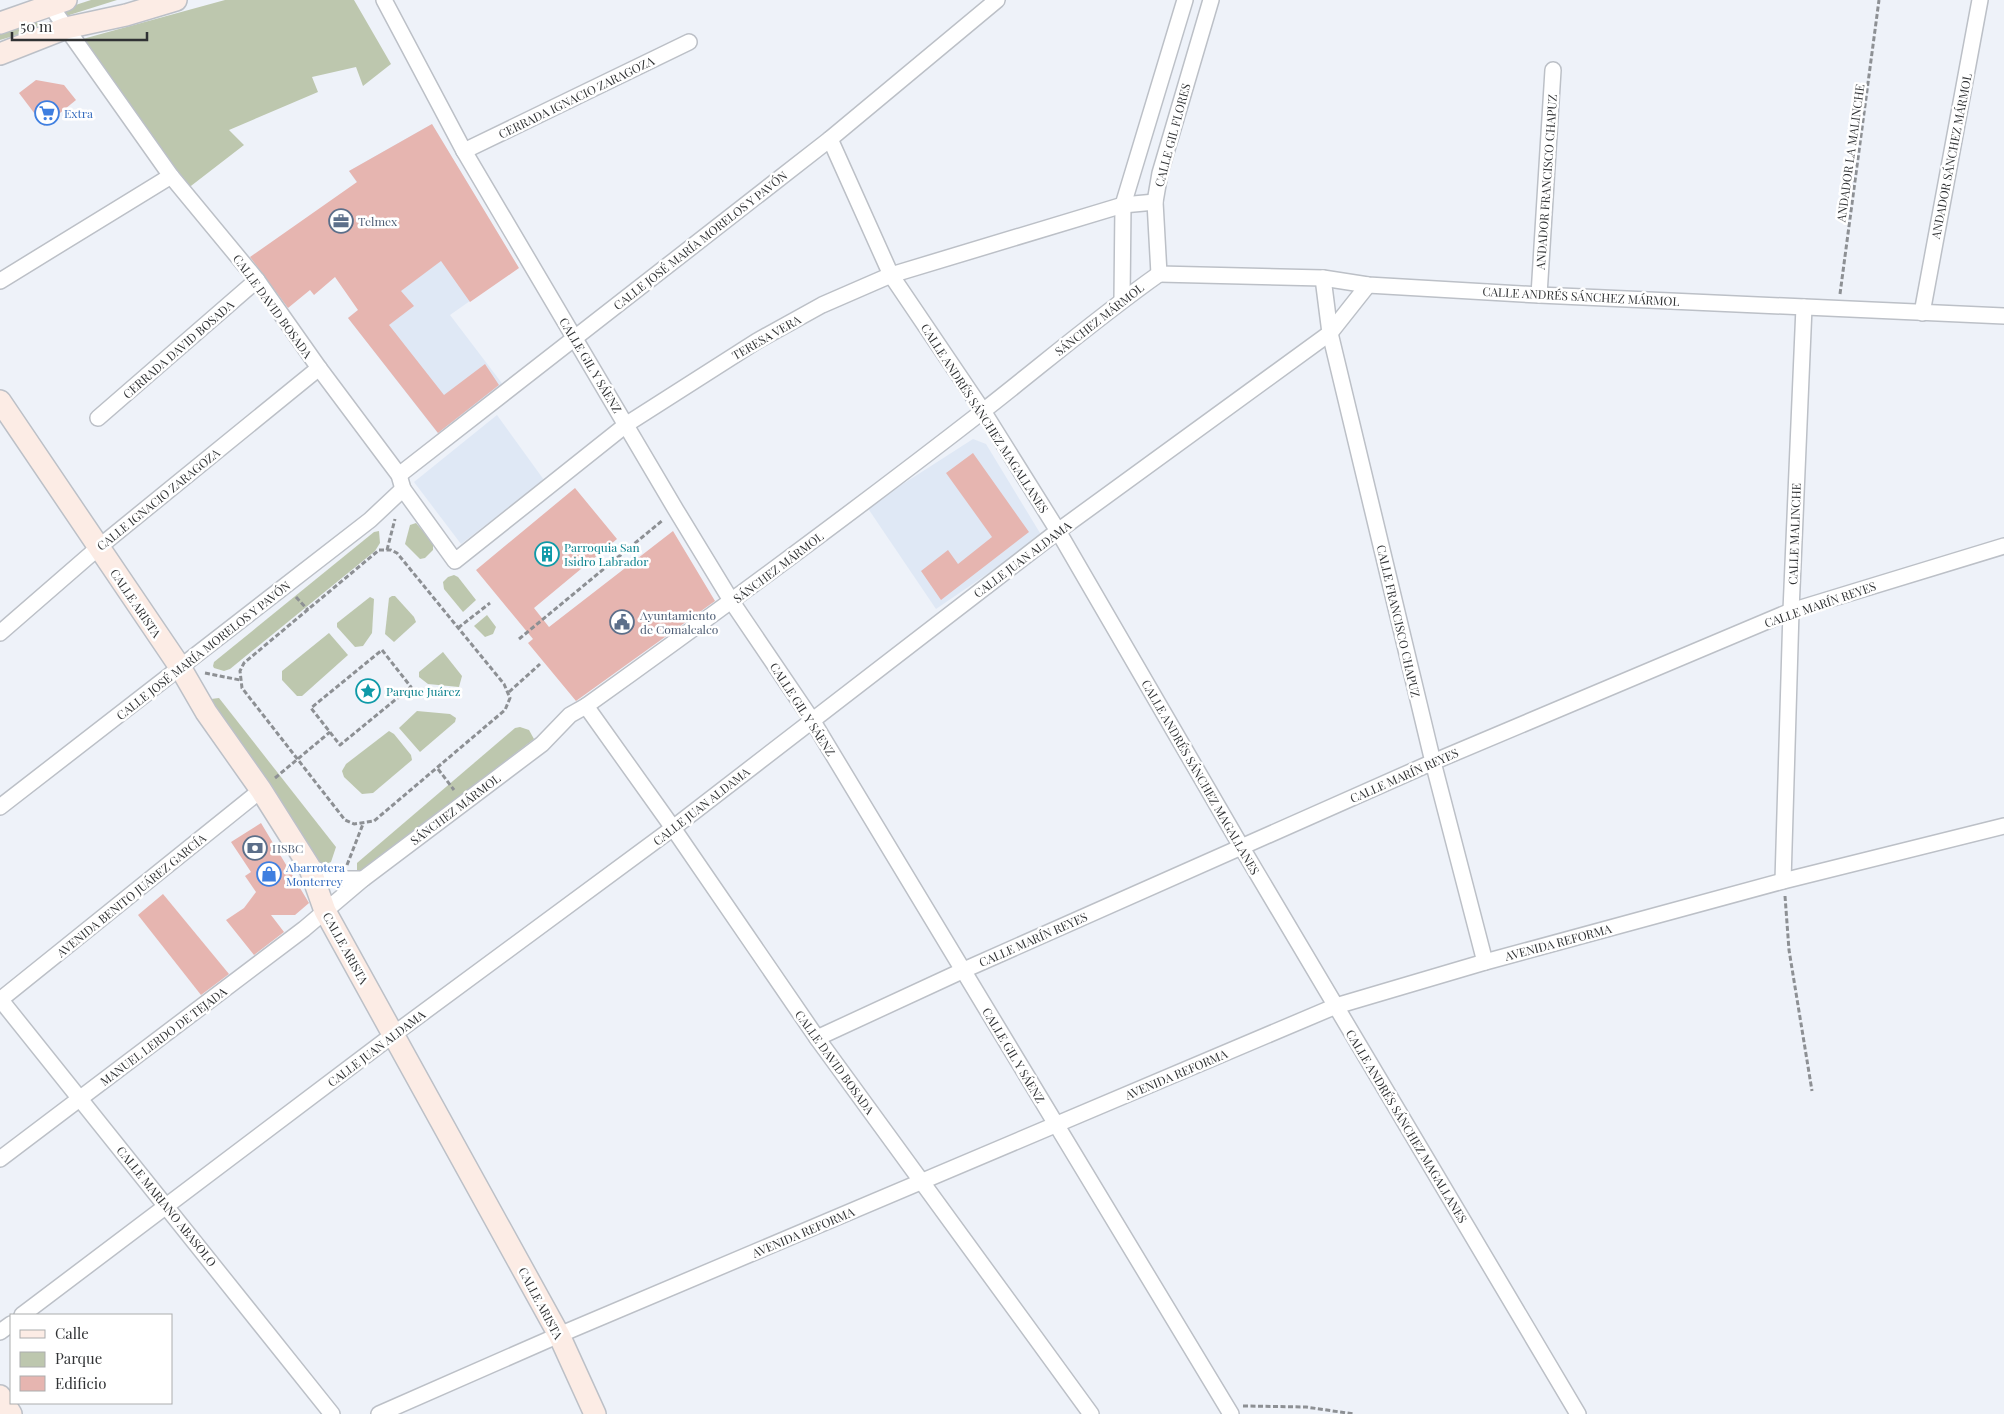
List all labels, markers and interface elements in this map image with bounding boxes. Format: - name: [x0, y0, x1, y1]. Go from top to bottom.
- scale bar: [12, 10, 148, 42]
- text: 50 m: [20, 16, 53, 36]
- street label: CERRADA IGNACIO ZARAGOZA: [495, 52, 657, 142]
- street label: ANDADOR SÁNCHEZ MÁRMOL: [1927, 72, 1975, 241]
- street label: CALLE GIL FLORES: [1150, 81, 1194, 189]
- street label: ANDADOR LA MALINCHE: [1832, 83, 1868, 224]
- street label: ANDADOR FRANCISCO CHAPUZ: [1532, 94, 1560, 271]
- supermarket icon: Extra: [34, 100, 60, 126]
- place label: Extra: [64, 105, 93, 121]
- street label: CALLE JOSÉ MARÍA MORELOS Y PAVÓN: [610, 167, 791, 313]
- office icon: Telmex: [328, 208, 354, 234]
- place label: Telmex: [358, 213, 398, 229]
- street label: CALLE DAVID BOSADA: [230, 251, 316, 362]
- street label: SÁNCHEZ MÁRMOL: [1051, 279, 1147, 359]
- street label: CALLE ANDRÉS SÁNCHEZ MÁRMOL: [1482, 283, 1680, 309]
- street label: CERRADA DAVID BOSADA: [119, 296, 237, 402]
- street label: TERESA VERA: [729, 311, 804, 363]
- street label: CALLE GIL Y SÁENZ: [556, 314, 626, 416]
- street label: CALLE ANDRÉS SÁNCHEZ MAGALLANES: [918, 320, 1052, 516]
- street label: CALLE IGNACIO ZARAGOZA: [93, 444, 223, 554]
- street label: CALLE MALINCHE: [1784, 483, 1804, 585]
- street label: CALLE JUAN ALDAMA: [970, 517, 1074, 601]
- street label: SÁNCHEZ MÁRMOL: [730, 528, 826, 606]
- place label: Parroquia San Isidro Labrador: [564, 539, 649, 569]
- building icon: Parroquia San Isidro Labrador: [534, 541, 560, 567]
- street label: CALLE FRANCISCO CHAPUZ: [1374, 543, 1424, 699]
- street label: CALLE ARISTA: [107, 566, 165, 641]
- street label: CALLE JOSÉ MARÍA MORELOS Y PAVÓN: [113, 577, 294, 723]
- street label: CALLE MARÍN REYES: [1762, 577, 1878, 631]
- place label: Ayuntamiento de Comalcalco: [639, 607, 719, 637]
- public building icon: Ayuntamiento de Comalcalco: [609, 609, 635, 635]
- street label: CALLE GIL Y SÁENZ: [767, 659, 839, 759]
- street label: CALLE ANDRÉS SÁNCHEZ MAGALLANES: [1138, 677, 1264, 877]
- place icon: Parque Juárez: [355, 678, 381, 704]
- place label: Parque Juárez: [386, 683, 461, 699]
- street label: CALLE MARÍN REYES: [1347, 744, 1461, 806]
- street label: CALLE JUAN ALDAMA: [649, 763, 753, 849]
- street label: SÁNCHEZ MÁRMOL: [407, 770, 503, 848]
- street label: AVENIDA BENITO JUÁREZ GARCÍA: [52, 829, 209, 961]
- bank icon: HSBC: [242, 835, 268, 861]
- place label: HSBC: [272, 840, 303, 856]
- place label: Abarrotera Monterrey: [285, 859, 345, 889]
- shop icon: Abarrotera Monterrey: [256, 861, 282, 887]
- street label: CALLE MARÍN REYES: [976, 908, 1090, 970]
- street label: CALLE ARISTA: [320, 909, 373, 987]
- street label: AVENIDA REFORMA: [1502, 920, 1613, 964]
- street label: MANUEL LERDO DE TEJADA: [96, 983, 230, 1089]
- street label: CALLE GIL Y SÁENZ: [979, 1004, 1049, 1106]
- street label: CALLE JUAN ALDAMA: [324, 1006, 428, 1090]
- street label: CALLE DAVID BOSADA: [792, 1007, 878, 1118]
- street label: CALLE ANDRÉS SÁNCHEZ MAGALLANES: [1343, 1026, 1471, 1226]
- street label: AVENIDA REFORMA: [1121, 1045, 1230, 1103]
- street label: CALLE MARIANO ABASOLO: [113, 1143, 221, 1270]
- street label: AVENIDA REFORMA: [748, 1203, 857, 1261]
- street label: CALLE ARISTA: [515, 1264, 567, 1342]
- legend: [10, 1314, 172, 1404]
- text: Calle: [55, 1323, 89, 1343]
- text: Parque: [55, 1348, 102, 1368]
- text: Edificio: [55, 1373, 106, 1393]

